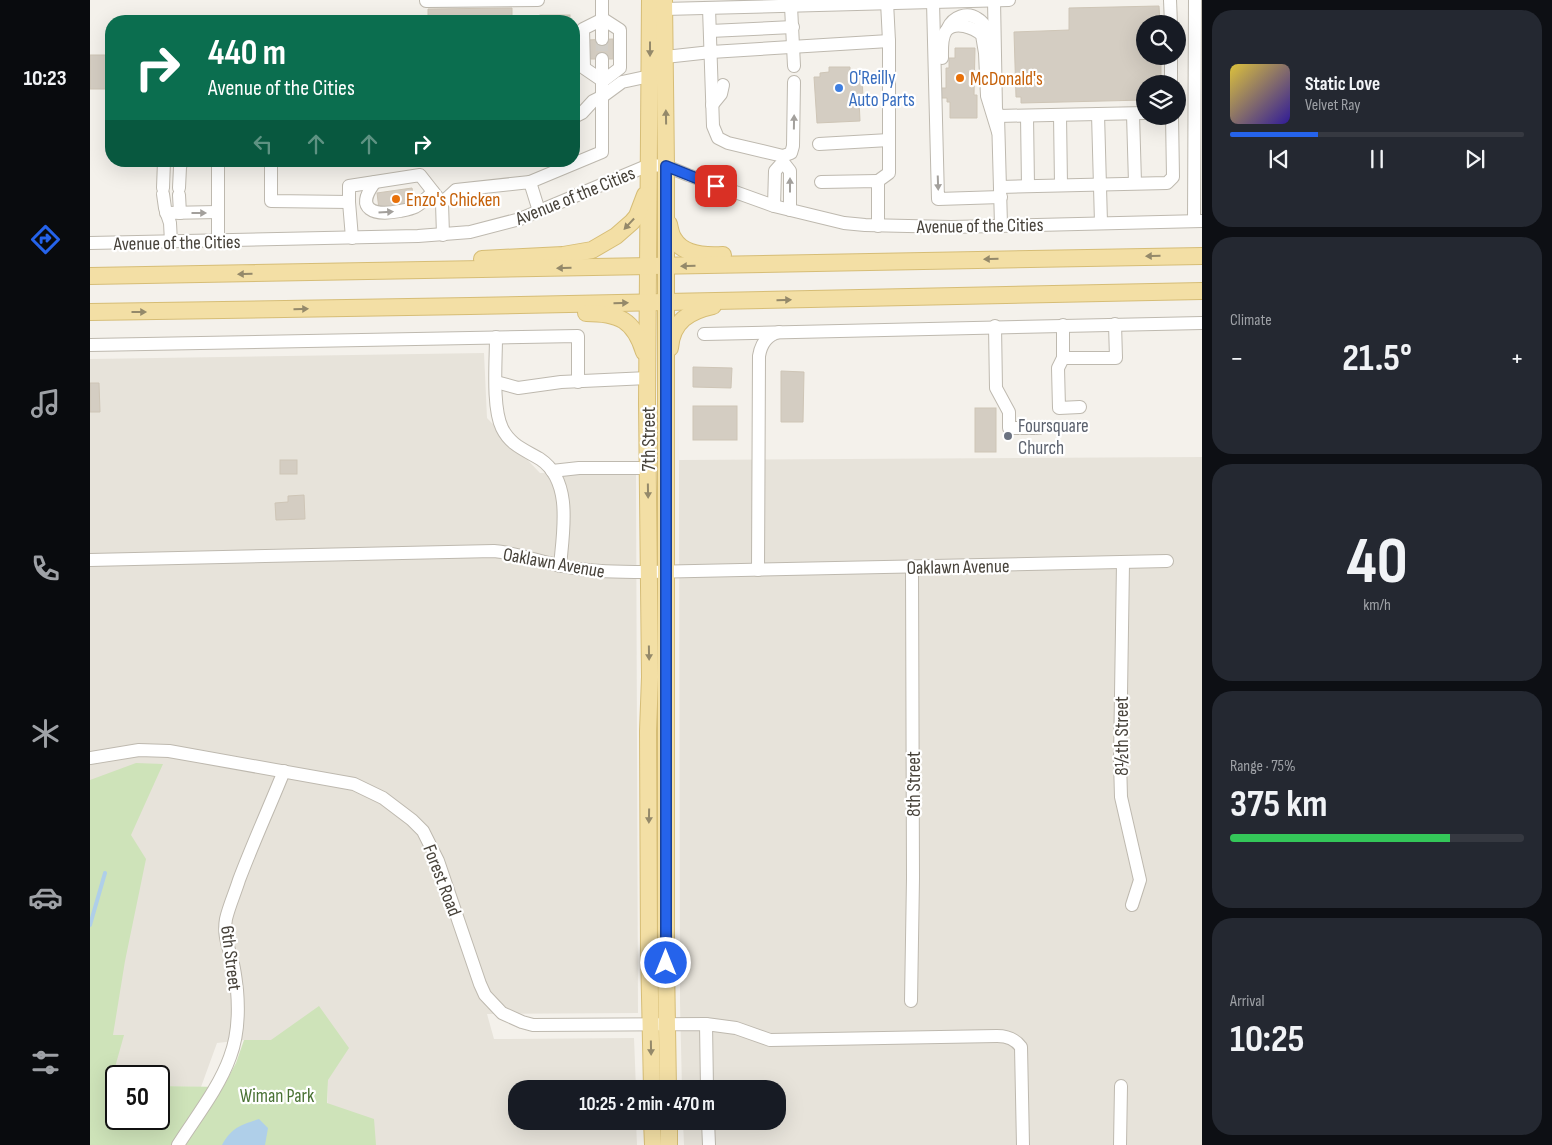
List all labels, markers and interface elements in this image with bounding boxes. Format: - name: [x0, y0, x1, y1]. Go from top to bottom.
- map controls: [1136, 15, 1186, 125]
- button: search: [1136, 15, 1186, 65]
- text: 440 m: [208, 32, 286, 75]
- icon: right: [125, 35, 190, 100]
- one-way arrow: [646, 41, 654, 57]
- text: 10:23: [23, 65, 67, 92]
- place label: O'Reilly Auto Parts: [848, 67, 915, 112]
- place label: McDonald's: [970, 68, 1043, 91]
- marker: McDonald's: [954, 72, 966, 84]
- text: Static Love: [1305, 73, 1380, 96]
- text: Avenue of the Cities: [208, 75, 355, 102]
- button: layers: [1136, 75, 1186, 125]
- marker: O'Reilly Auto Parts: [833, 82, 845, 94]
- text: Velvet Ray: [1305, 96, 1360, 115]
- one-way arrow: [661, 109, 669, 125]
- one-way arrow: [790, 114, 798, 130]
- icon: left: [249, 130, 277, 158]
- icon: ahead: [302, 130, 330, 158]
- icon: ahead: [355, 130, 383, 158]
- icon: right: [408, 130, 436, 158]
- icon: previous: [1265, 145, 1293, 173]
- icon: pause: [1363, 145, 1391, 173]
- icon: next: [1461, 145, 1489, 173]
- street label: Avenue of the Cities: [512, 162, 639, 231]
- pin: [695, 165, 737, 207]
- icon: arrive: [702, 172, 730, 200]
- one-way arrow: [934, 175, 942, 191]
- one-way arrow: [786, 177, 794, 193]
- place label: Enzo's Chicken: [406, 189, 500, 212]
- marker: Enzo's Chicken: [390, 193, 402, 205]
- one-way arrow: [191, 208, 207, 216]
- one-way arrow: [379, 208, 395, 216]
- street label: Avenue of the Cities: [915, 214, 1044, 239]
- one-way arrow: [624, 218, 635, 231]
- icon: directions: [28, 222, 63, 257]
- street label: Avenue of the Cities: [112, 231, 241, 256]
- one-way arrow: [1145, 253, 1161, 261]
- one-way arrow: [983, 255, 999, 263]
- one-way arrow: [680, 262, 696, 270]
- one-way arrow: [556, 264, 572, 272]
- one-way arrow: [236, 270, 252, 278]
- one-way arrow: [776, 295, 792, 303]
- one-way arrow: [613, 299, 629, 307]
- one-way arrow: [293, 304, 309, 312]
- one-way arrow: [131, 308, 147, 316]
- text: Climate: [1230, 311, 1272, 330]
- text: 21.5°: [1342, 336, 1412, 381]
- text: −: [1230, 342, 1244, 375]
- text: +: [1510, 342, 1524, 375]
- icon: music: [28, 386, 63, 421]
- street label: 7th Street: [638, 406, 661, 471]
- place label: Foursquare Church: [1018, 415, 1089, 460]
- marker: Foursquare Church: [1002, 430, 1014, 442]
- one-way arrow: [644, 483, 652, 499]
- text: 40: [1346, 524, 1408, 602]
- street label: Oaklawn Avenue: [501, 543, 606, 584]
- icon: phone: [28, 551, 63, 586]
- street label: Oaklawn Avenue: [906, 555, 1010, 580]
- text: km/h: [1363, 596, 1391, 615]
- one-way arrow: [645, 645, 653, 661]
- street label: 8½th Street: [1111, 696, 1134, 776]
- icon: climate: [28, 716, 63, 751]
- street label: 8th Street: [903, 751, 926, 817]
- text: Range · 75%: [1230, 757, 1296, 776]
- text: 375 km: [1230, 782, 1327, 827]
- one-way arrow: [645, 808, 653, 824]
- street label: Forest Road: [417, 841, 466, 920]
- icon: car: [28, 880, 63, 915]
- street label: 6th Street: [215, 924, 246, 992]
- position arrow: [639, 936, 691, 988]
- text: Arrival: [1230, 992, 1264, 1011]
- text: 10:25: [1230, 1017, 1304, 1062]
- one-way arrow: [647, 1040, 655, 1056]
- icon: filters: [28, 1045, 63, 1080]
- speed limit sign: 50: [105, 1065, 170, 1130]
- park label: Wiman Park: [240, 1085, 315, 1108]
- text: 10:25 · 2 min · 470 m: [579, 1093, 715, 1116]

